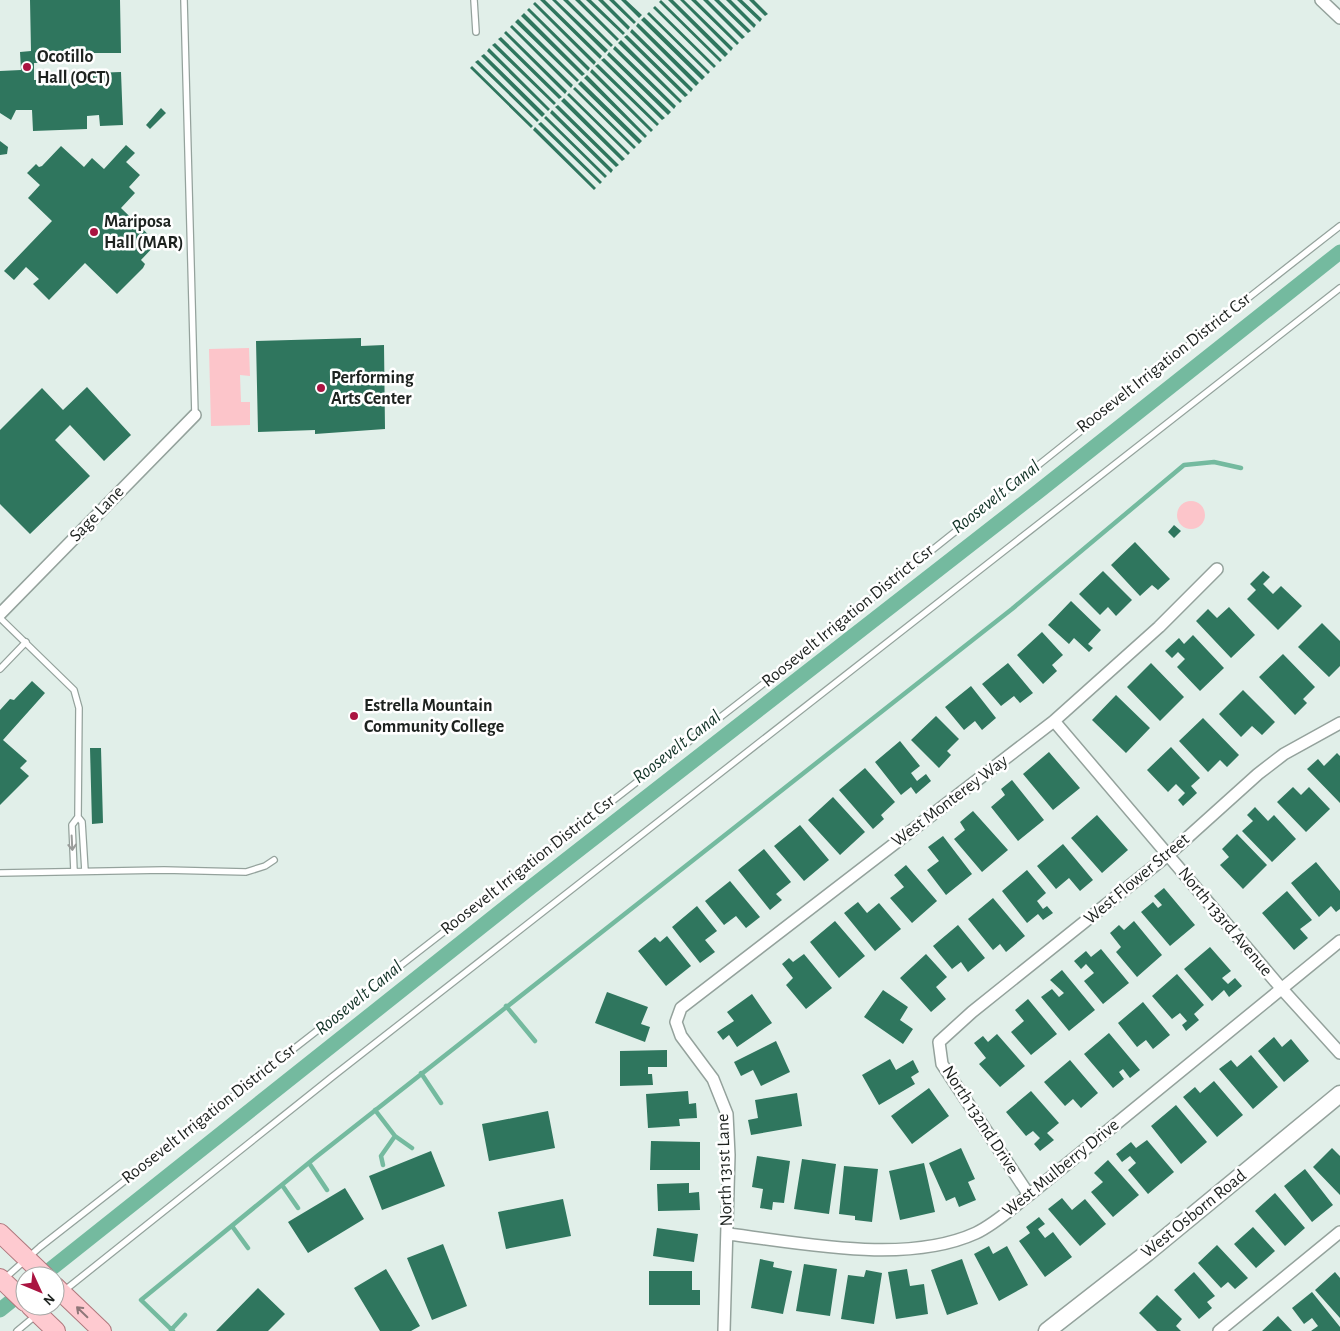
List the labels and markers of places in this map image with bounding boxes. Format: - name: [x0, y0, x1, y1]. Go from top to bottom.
- place label: Ocotillo Hall (OCT): [37, 48, 111, 87]
- marker: Ocotillo Hall (OCT): [21, 61, 33, 73]
- place label: Mariposa Hall (MAR): [104, 213, 184, 252]
- marker: Mariposa Hall (MAR): [88, 226, 100, 238]
- place label: Performing Arts Center: [331, 369, 415, 408]
- marker: Performing Arts Center: [315, 382, 327, 394]
- place label: Estrella Mountain Community College: [364, 697, 504, 736]
- marker: Estrella Mountain Community College: [348, 710, 360, 722]

